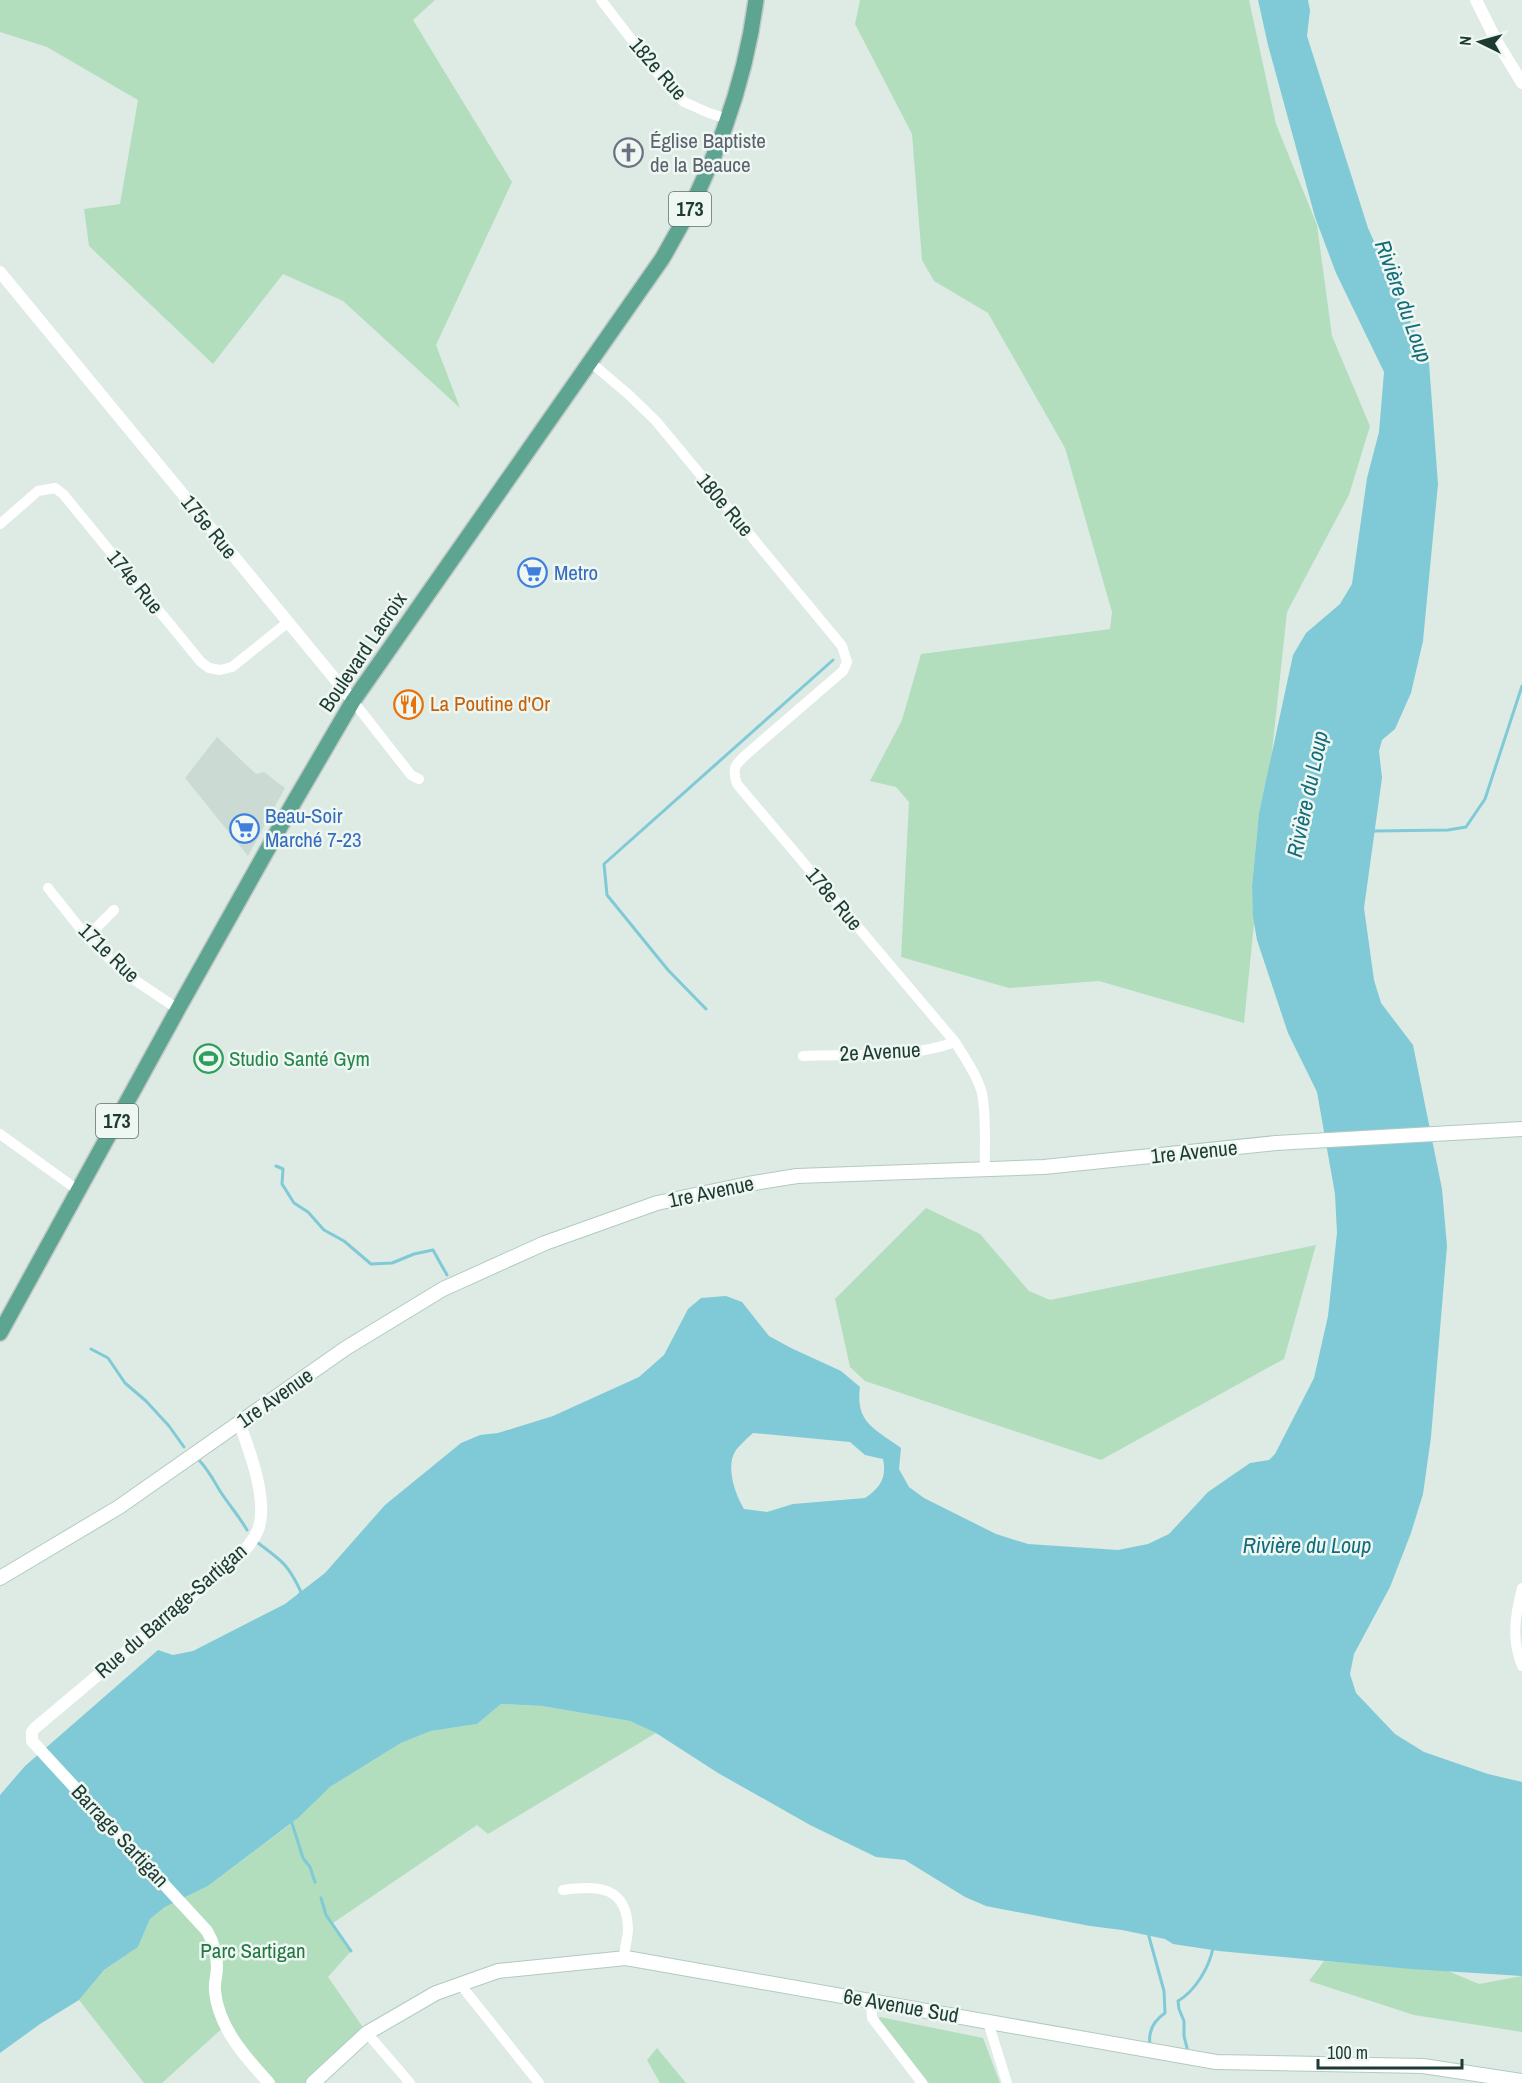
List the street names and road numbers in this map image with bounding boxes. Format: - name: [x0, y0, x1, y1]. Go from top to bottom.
- street label: 182e Rue: [623, 31, 694, 106]
- road number: 173: [669, 192, 711, 226]
- street label: 180e Rue: [690, 467, 760, 543]
- street label: 175e Rue: [175, 489, 244, 565]
- street label: 174e Rue: [101, 544, 170, 620]
- street label: Boulevard Lacroix: [312, 586, 414, 717]
- street label: 178e Rue: [799, 861, 869, 937]
- street label: 171e Rue: [72, 916, 146, 989]
- street label: 2e Avenue: [839, 1035, 921, 1068]
- road number: 173: [96, 1104, 138, 1138]
- street label: 1re Avenue: [1149, 1133, 1239, 1170]
- street label: 1re Avenue: [665, 1168, 756, 1215]
- street label: 1re Avenue: [231, 1361, 319, 1434]
- street label: Rue du Barrage-Sartigan: [89, 1537, 253, 1685]
- street label: Barrage Sartigan: [65, 1778, 176, 1894]
- street label: 6e Avenue Sud: [841, 1981, 961, 2030]

